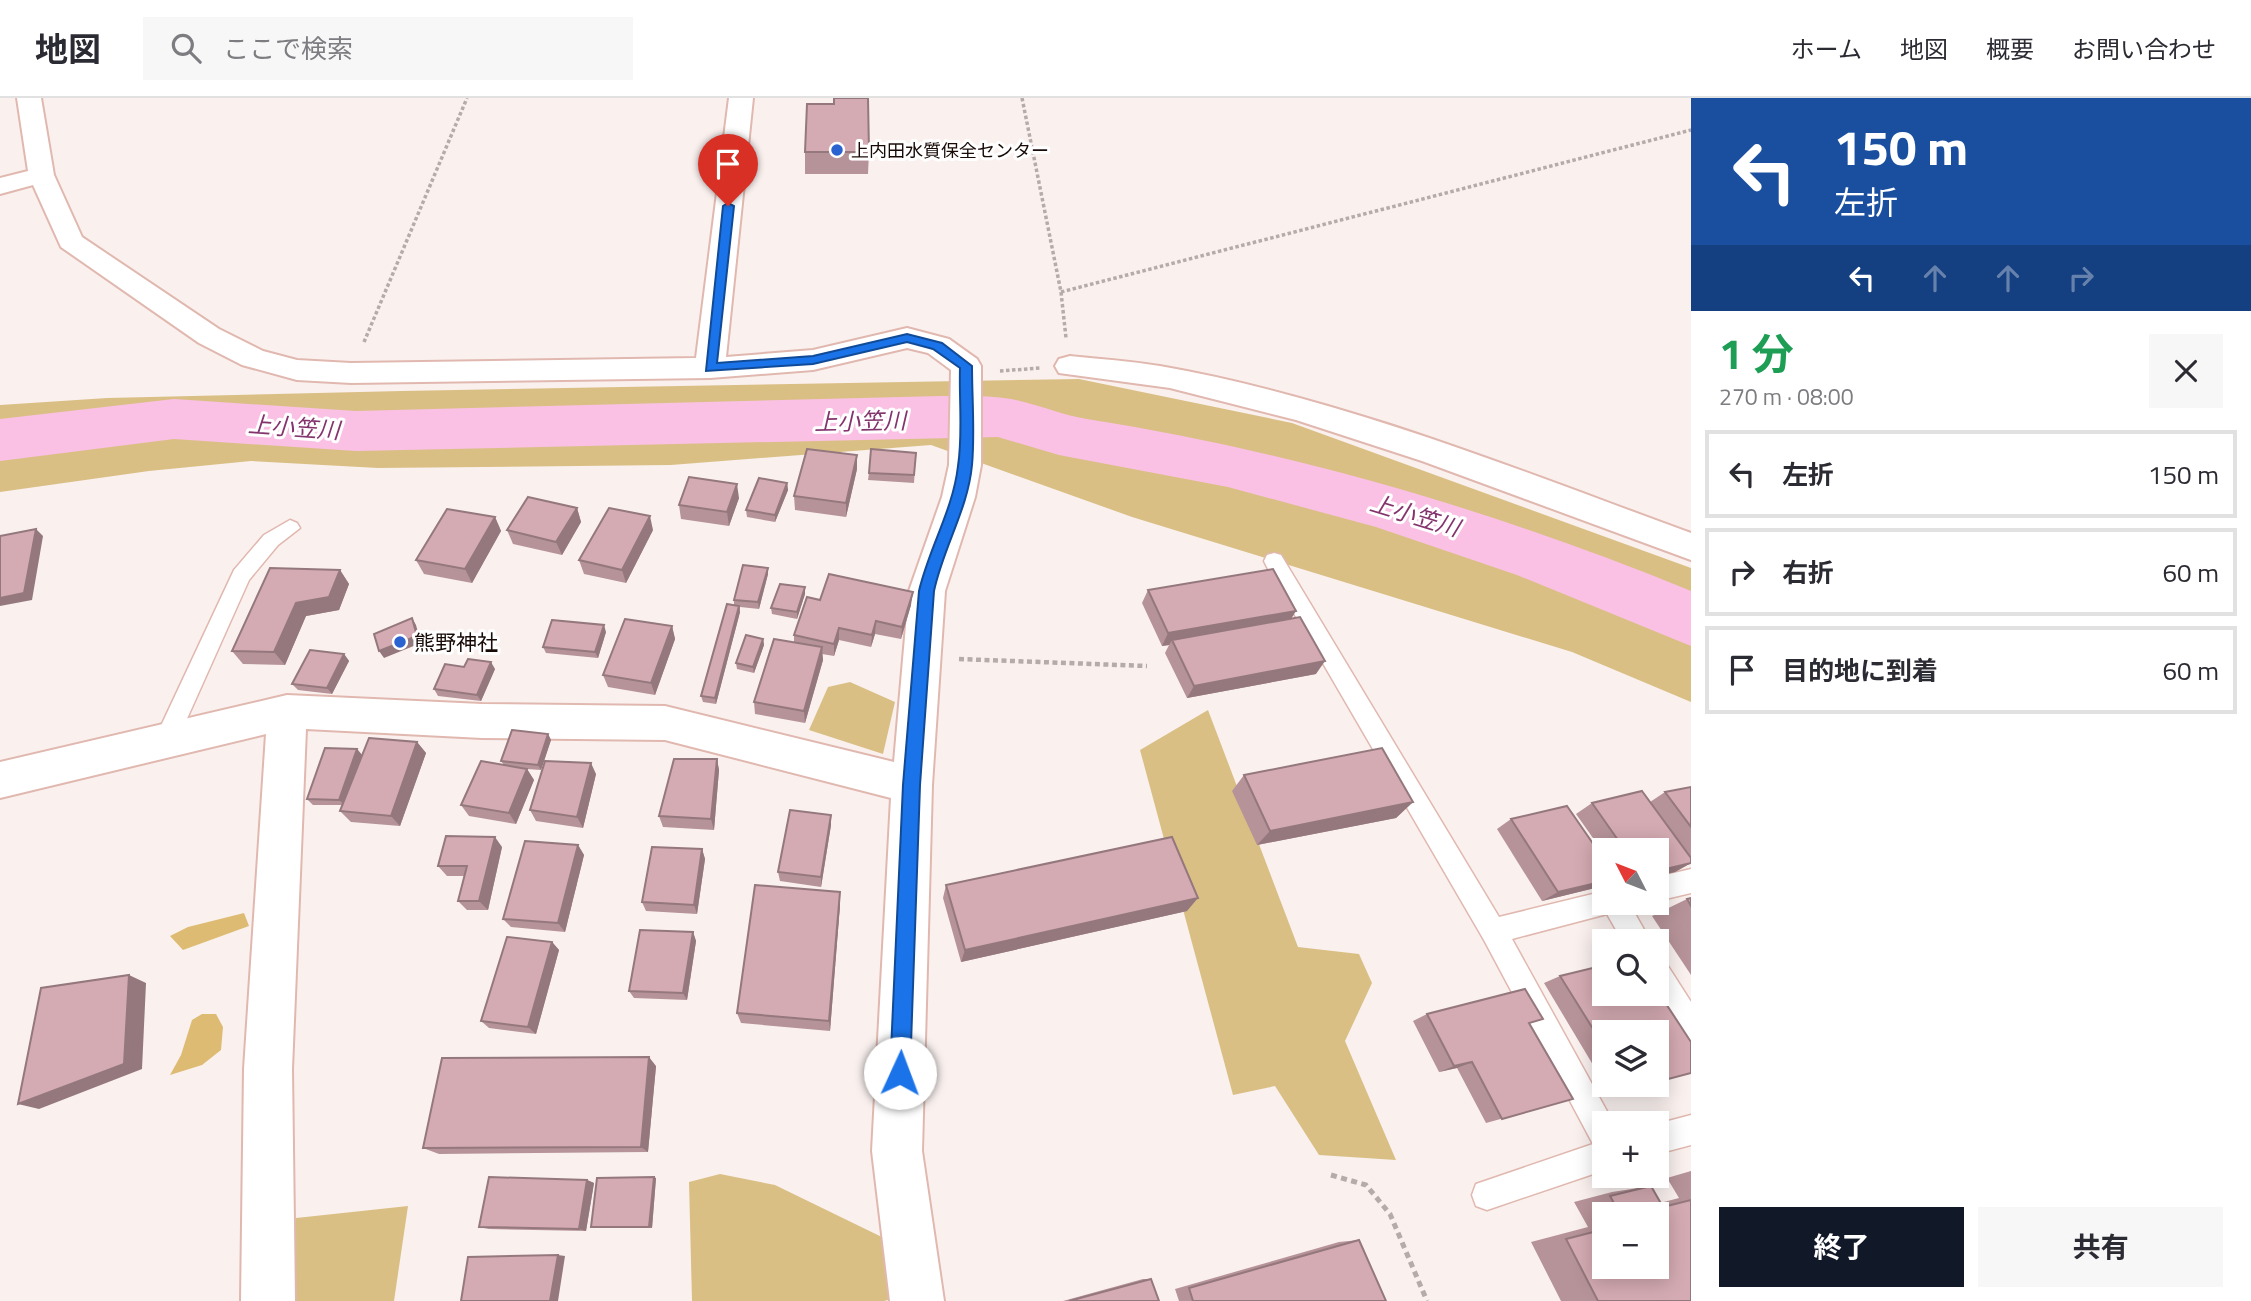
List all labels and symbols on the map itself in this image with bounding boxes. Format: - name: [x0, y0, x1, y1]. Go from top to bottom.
- pin: [698, 134, 758, 206]
- place label: 上内田水質保全センター: [851, 137, 1049, 164]
- marker: 上内田水質保全センター: [829, 142, 845, 158]
- water label: 上小笠川: [814, 403, 909, 439]
- water label: 上小笠川: [247, 406, 344, 448]
- water label: 上小笠川: [1366, 485, 1467, 546]
- place label: 熊野神社: [414, 626, 498, 658]
- marker: 熊野神社: [392, 634, 408, 650]
- north arrow: [1592, 838, 1670, 915]
- position arrow: [863, 1036, 937, 1110]

